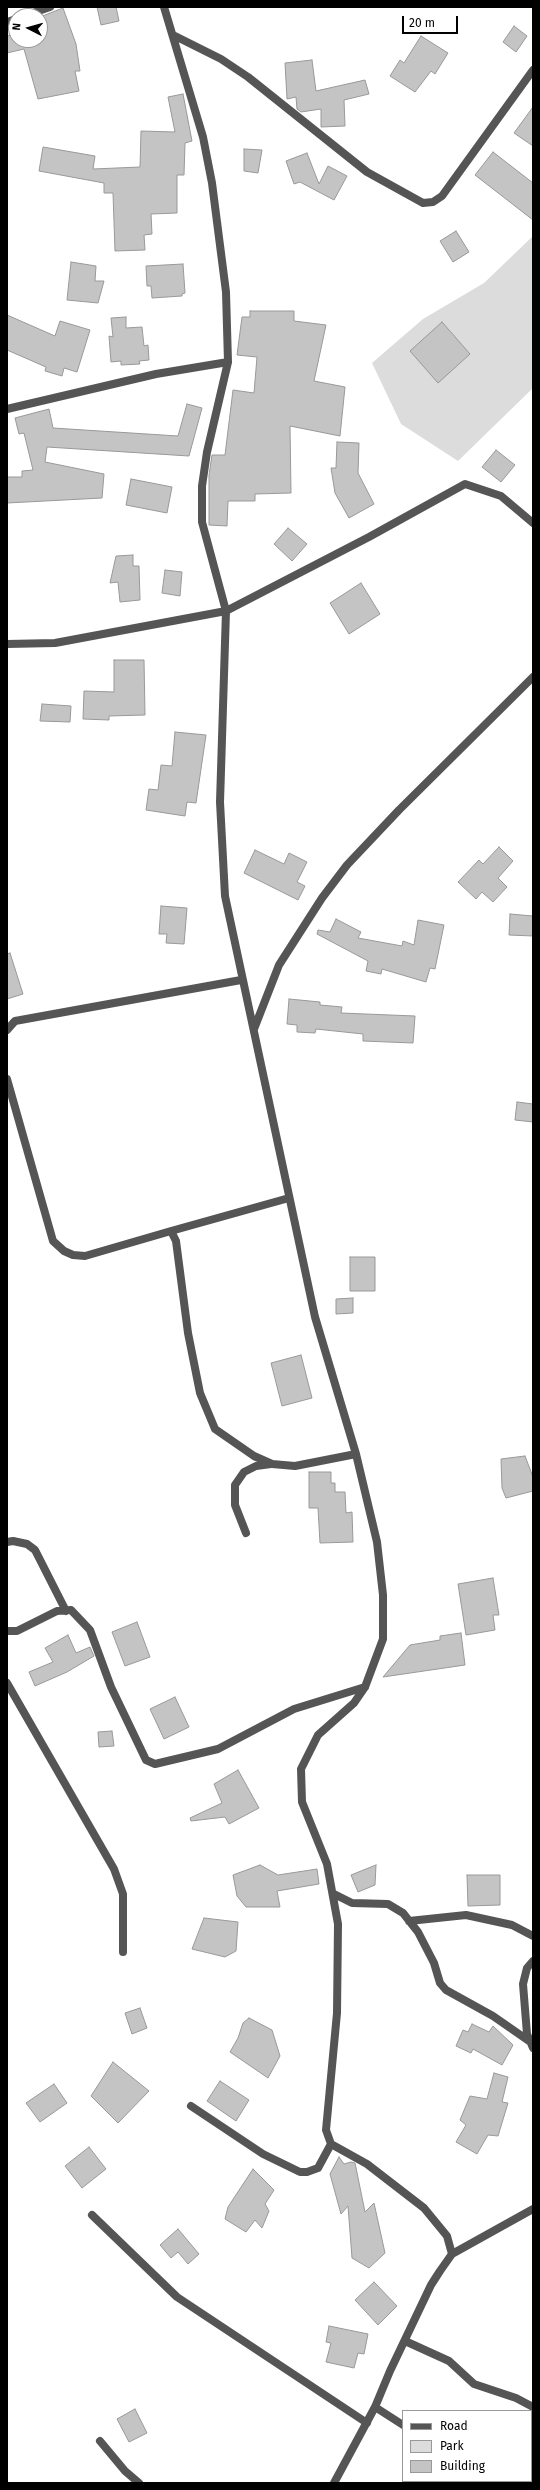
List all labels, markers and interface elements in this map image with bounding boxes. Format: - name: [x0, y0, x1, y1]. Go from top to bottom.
- north arrow: [8, 8, 48, 48]
- scale bar: [404, 8, 460, 34]
- text: 20 m: [409, 16, 435, 30]
- text: N: [10, 22, 23, 31]
- legend: [402, 2410, 532, 2482]
- text: Road: [440, 2419, 468, 2433]
- text: Park: [440, 2439, 464, 2453]
- text: Building: [440, 2459, 485, 2473]

